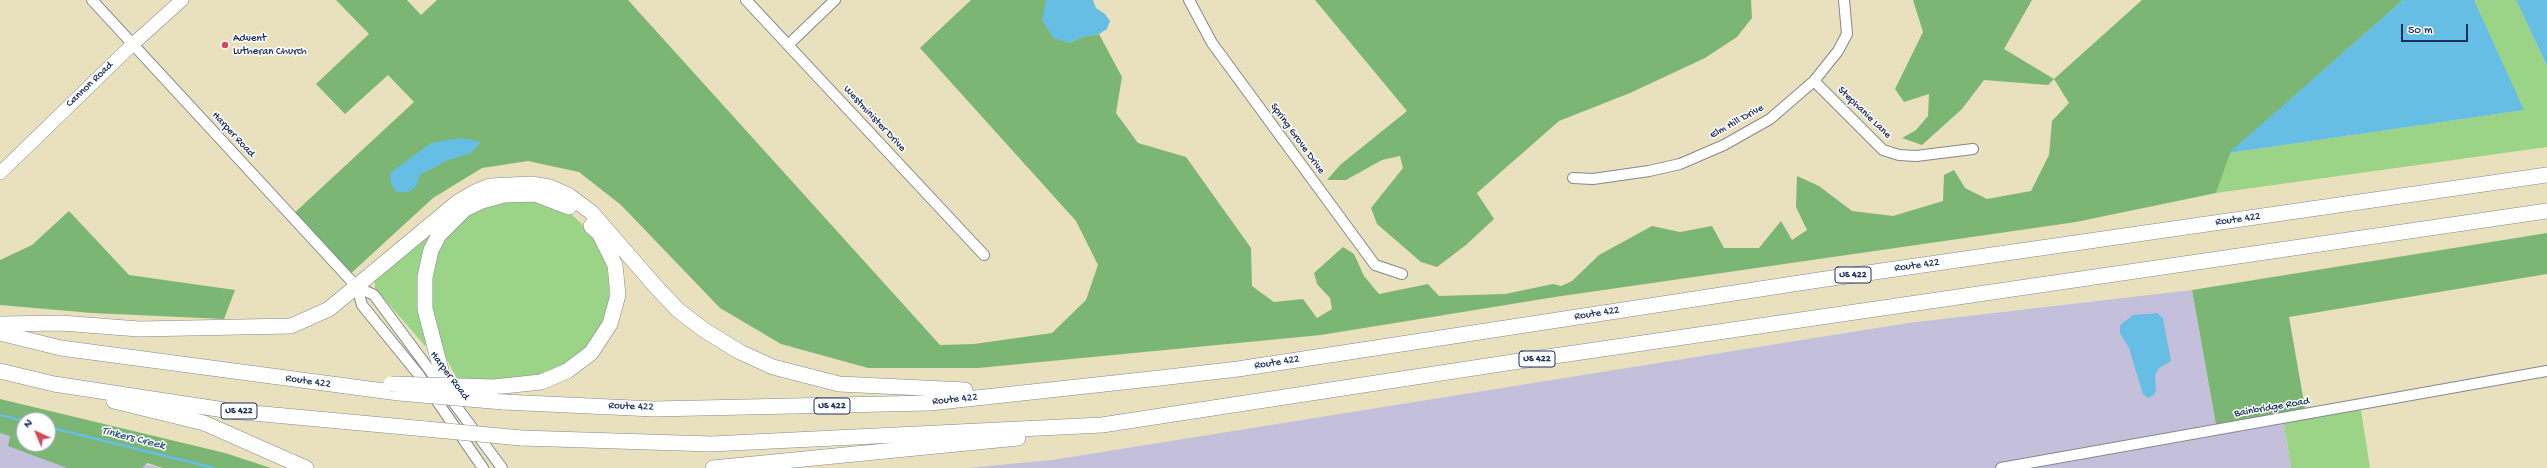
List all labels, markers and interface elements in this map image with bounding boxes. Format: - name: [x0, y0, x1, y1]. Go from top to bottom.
- scale bar: [2403, 16, 2470, 42]
- text: 50 m: [2408, 24, 2433, 38]
- place label: Advent Lutheran Church: [233, 32, 307, 58]
- marker: Advent Lutheran Church: [220, 40, 230, 50]
- street label: Cannon Road: [64, 59, 116, 111]
- street label: Westminister Drive: [840, 83, 908, 155]
- street label: Stephanie Lane: [1834, 84, 1894, 142]
- street label: Spring Grove Drive: [1267, 101, 1327, 177]
- street label: Elm Hill Drive: [1708, 102, 1766, 142]
- street label: Harper Road: [208, 109, 258, 161]
- street label: Route 422: [2215, 210, 2261, 230]
- street label: Route 422: [1894, 256, 1940, 276]
- road number: US 422: [1835, 267, 1871, 283]
- street label: Route 422: [1574, 304, 1620, 324]
- street label: Harper Road: [426, 349, 472, 403]
- road number: US 422: [1519, 351, 1555, 367]
- street label: Route 422: [1254, 353, 1300, 373]
- street label: Route 422: [285, 372, 331, 392]
- street label: Route 422: [932, 391, 978, 409]
- street label: Bainbridge Road: [2233, 395, 2311, 421]
- road number: US 422: [814, 398, 850, 414]
- street label: Route 422: [608, 400, 654, 414]
- road number: US 422: [221, 403, 257, 419]
- north arrow: [16, 412, 56, 452]
- text: N: [22, 417, 35, 431]
- water label: Tinkers Creek: [100, 424, 166, 454]

